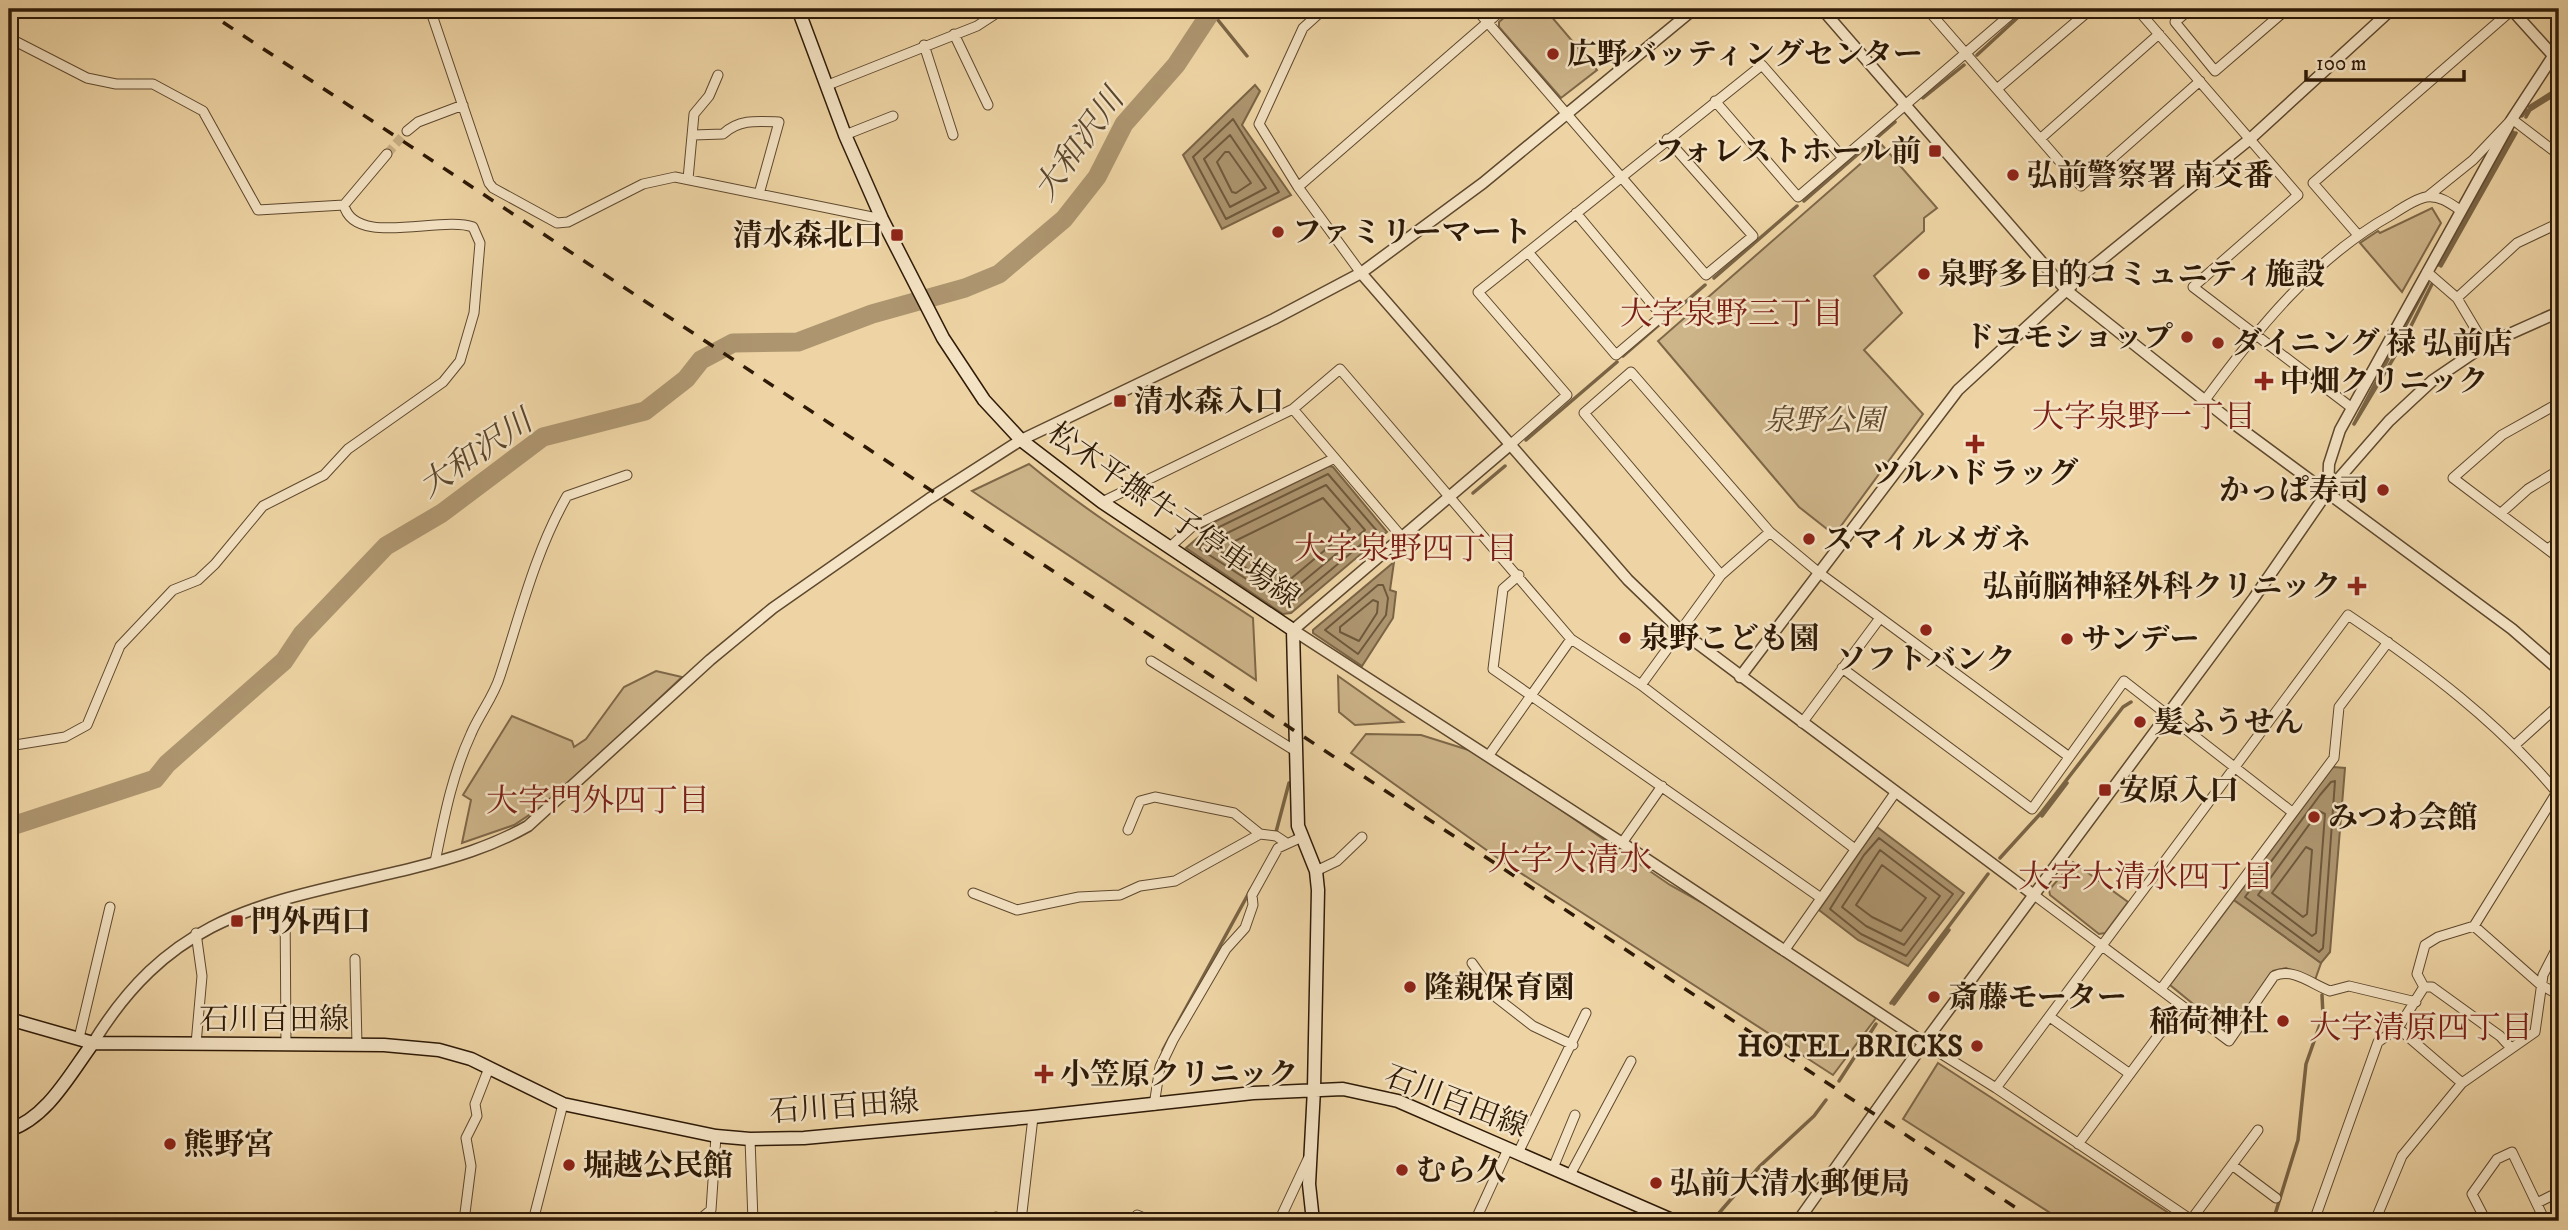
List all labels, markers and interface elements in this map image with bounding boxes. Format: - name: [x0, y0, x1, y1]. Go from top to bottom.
- place label: 広野バッティングセンター: [1567, 37, 1923, 74]
- scale bar: [2306, 38, 2463, 82]
- marker: 広野バッティングセンター: [1545, 46, 1561, 62]
- text: 100 m: [2316, 51, 2367, 77]
- water label: 大和沢川: [1026, 79, 1135, 209]
- place label: フォレストホール前: [1654, 134, 1921, 171]
- marker: フォレストホール前: [1927, 143, 1943, 159]
- place label: 弘前警察署 南交番: [2027, 158, 2273, 195]
- marker: 弘前警察署 南交番: [2005, 167, 2021, 183]
- place label: ファミリーマート: [1292, 215, 1531, 252]
- place label: 清水森北口: [733, 218, 883, 255]
- marker: ファミリーマート: [1270, 224, 1286, 240]
- marker: 清水森北口: [889, 227, 905, 243]
- place label: 泉野多目的コミュニティ施設: [1938, 257, 2325, 294]
- marker: 泉野多目的コミュニティ施設: [1916, 266, 1932, 282]
- district label: 大字泉野三丁目: [1620, 295, 1844, 335]
- place label: ドコモショップ: [1965, 320, 2173, 357]
- place label: ダイニング 禄 弘前店: [2232, 326, 2512, 363]
- marker: ドコモショップ: [2179, 329, 2195, 345]
- marker: ダイニング 禄 弘前店: [2210, 335, 2226, 351]
- place label: 中畑クリニック: [2280, 364, 2488, 401]
- marker: 中畑クリニック: [2254, 371, 2274, 391]
- place label: 清水森入口: [1134, 384, 1284, 421]
- marker: 清水森入口: [1112, 393, 1128, 409]
- district label: 大字泉野一丁目: [2032, 398, 2256, 438]
- water label: 大和沢川: [412, 401, 543, 507]
- park label: 泉野公園: [1764, 403, 1889, 440]
- street label: 松木平撫牛子停車場線: [1040, 415, 1307, 617]
- marker: ツルハドラッグ: [1967, 436, 1983, 452]
- place label: ツルハドラッグ: [1872, 456, 2078, 493]
- place label: かっぱ寿司: [2219, 473, 2369, 510]
- marker: かっぱ寿司: [2375, 482, 2391, 498]
- place label: スマイルメガネ: [1823, 522, 2031, 559]
- district label: 大字泉野四丁目: [1294, 530, 1518, 570]
- marker: スマイルメガネ: [1801, 531, 1817, 547]
- place label: 弘前脳神経外科クリニック: [1983, 569, 2341, 606]
- marker: 弘前脳神経外科クリニック: [2347, 576, 2367, 596]
- place label: 泉野こども園: [1639, 621, 1819, 658]
- marker: ソフトバンク: [1918, 622, 1934, 638]
- place label: サンデー: [2081, 622, 2200, 659]
- marker: 泉野こども園: [1617, 630, 1633, 646]
- marker: サンデー: [2059, 631, 2075, 647]
- place label: ソフトバンク: [1837, 642, 2015, 679]
- place label: 髪ふうせん: [2154, 705, 2304, 742]
- marker: 髪ふうせん: [2132, 714, 2148, 730]
- place label: 安原入口: [2119, 773, 2239, 810]
- district label: 大字門外四丁目: [486, 782, 710, 822]
- marker: 安原入口: [2097, 782, 2113, 798]
- place label: みつわ会館: [2328, 800, 2477, 837]
- marker: みつわ会館: [2306, 809, 2322, 825]
- district label: 大字大清水: [1488, 840, 1653, 881]
- district label: 大字大清水四丁目: [2018, 858, 2274, 898]
- place label: 門外西口: [251, 904, 371, 941]
- marker: 門外西口: [229, 913, 245, 929]
- place label: 隆親保育園: [1424, 970, 1574, 1007]
- marker: 隆親保育園: [1402, 979, 1418, 995]
- place label: 斎藤モーター: [1948, 980, 2127, 1017]
- marker: 斎藤モーター: [1926, 989, 1942, 1005]
- street label: 石川百田線: [199, 1002, 349, 1039]
- place label: 稲荷神社: [2149, 1004, 2269, 1041]
- district label: 大字清原四丁目: [2309, 1009, 2533, 1049]
- marker: 稲荷神社: [2275, 1013, 2291, 1029]
- place label: HOTEL BRICKS: [1738, 1029, 1963, 1066]
- marker: HOTEL BRICKS: [1969, 1038, 1985, 1054]
- place label: 小笠原クリニック: [1060, 1057, 1298, 1094]
- street label: 石川百田線: [1379, 1058, 1532, 1147]
- marker: 小笠原クリニック: [1034, 1064, 1054, 1084]
- street label: 石川百田線: [768, 1084, 920, 1131]
- place label: 熊野宮: [184, 1127, 274, 1164]
- marker: 熊野宮: [162, 1136, 178, 1152]
- place label: 堀越公民館: [583, 1148, 733, 1185]
- place label: むら久: [1416, 1153, 1506, 1190]
- marker: 堀越公民館: [561, 1157, 577, 1173]
- marker: むら久: [1394, 1162, 1410, 1178]
- place label: 弘前大清水郵便局: [1670, 1166, 1910, 1203]
- marker: 弘前大清水郵便局: [1648, 1175, 1664, 1191]

